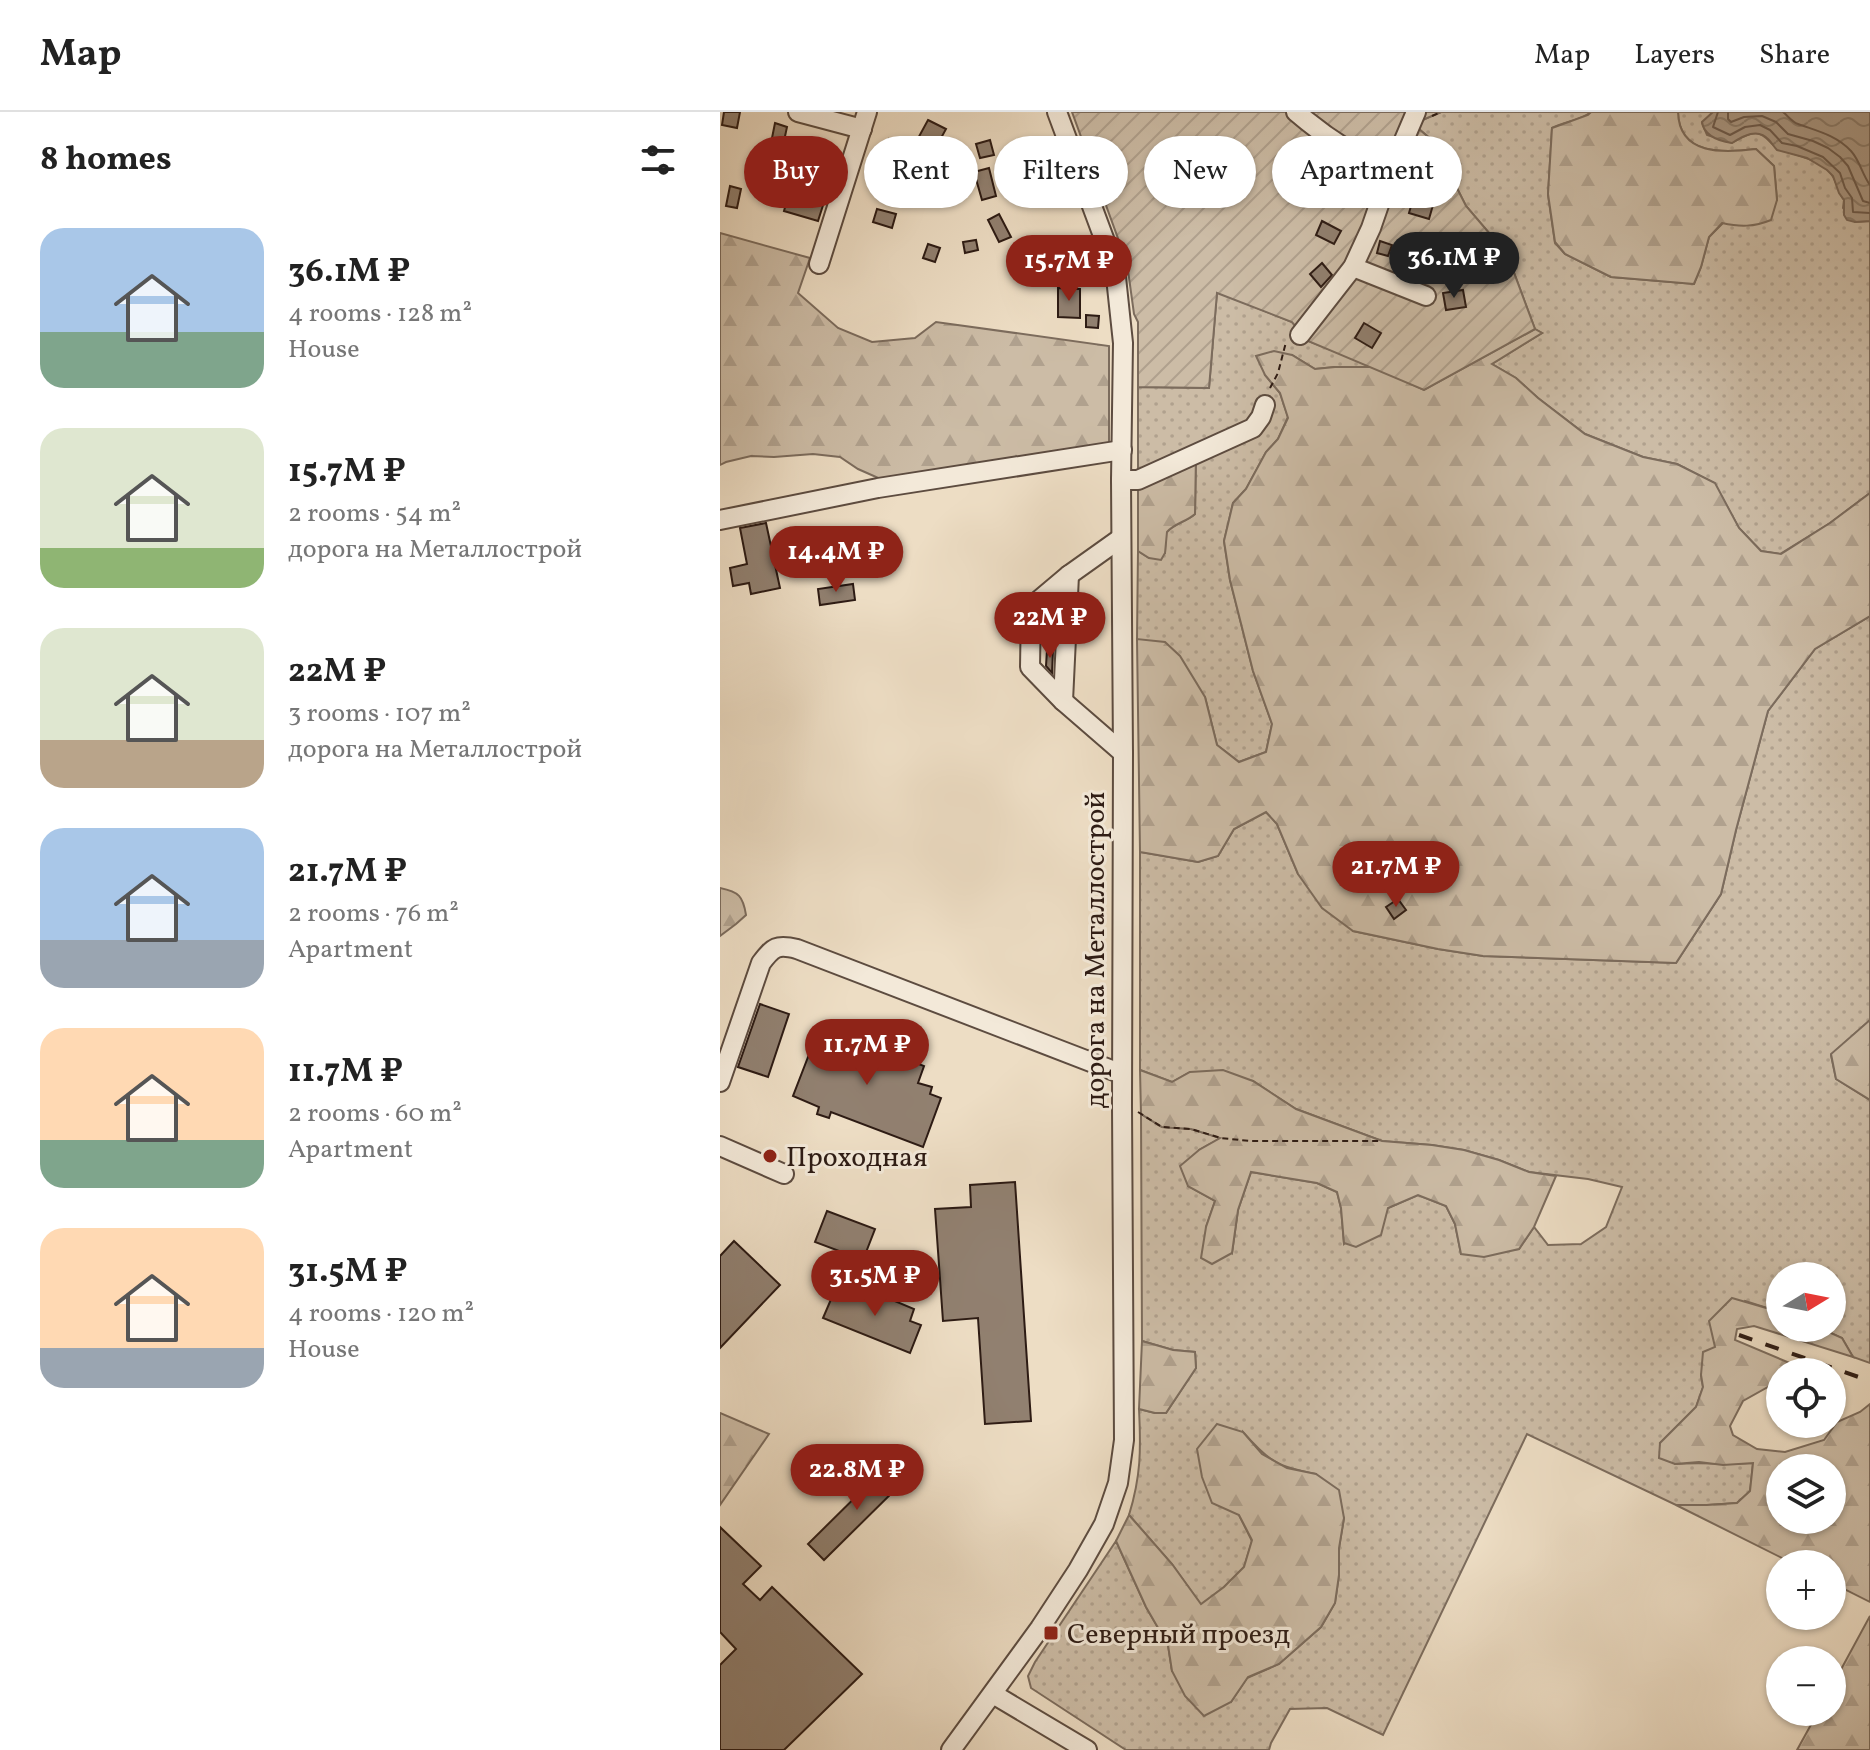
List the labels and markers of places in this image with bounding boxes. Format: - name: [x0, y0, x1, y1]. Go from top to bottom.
- pin: 36.1M ₽: [1380, 232, 1528, 300]
- pin: 15.7M ₽: [995, 235, 1143, 303]
- pin: 14.4M ₽: [762, 526, 910, 594]
- pin: 22M ₽: [994, 592, 1106, 660]
- pin: 21.7M ₽: [1322, 841, 1470, 909]
- pin: 11.7M ₽: [793, 1019, 941, 1087]
- place label: Проходная: [786, 1139, 928, 1178]
- marker: Проходная: [761, 1147, 779, 1165]
- pin: 31.5M ₽: [801, 1250, 949, 1318]
- pin: 22.8M ₽: [783, 1444, 931, 1512]
- place label: Северный проезд: [1067, 1616, 1290, 1655]
- marker: Северный проезд: [1042, 1624, 1060, 1642]

